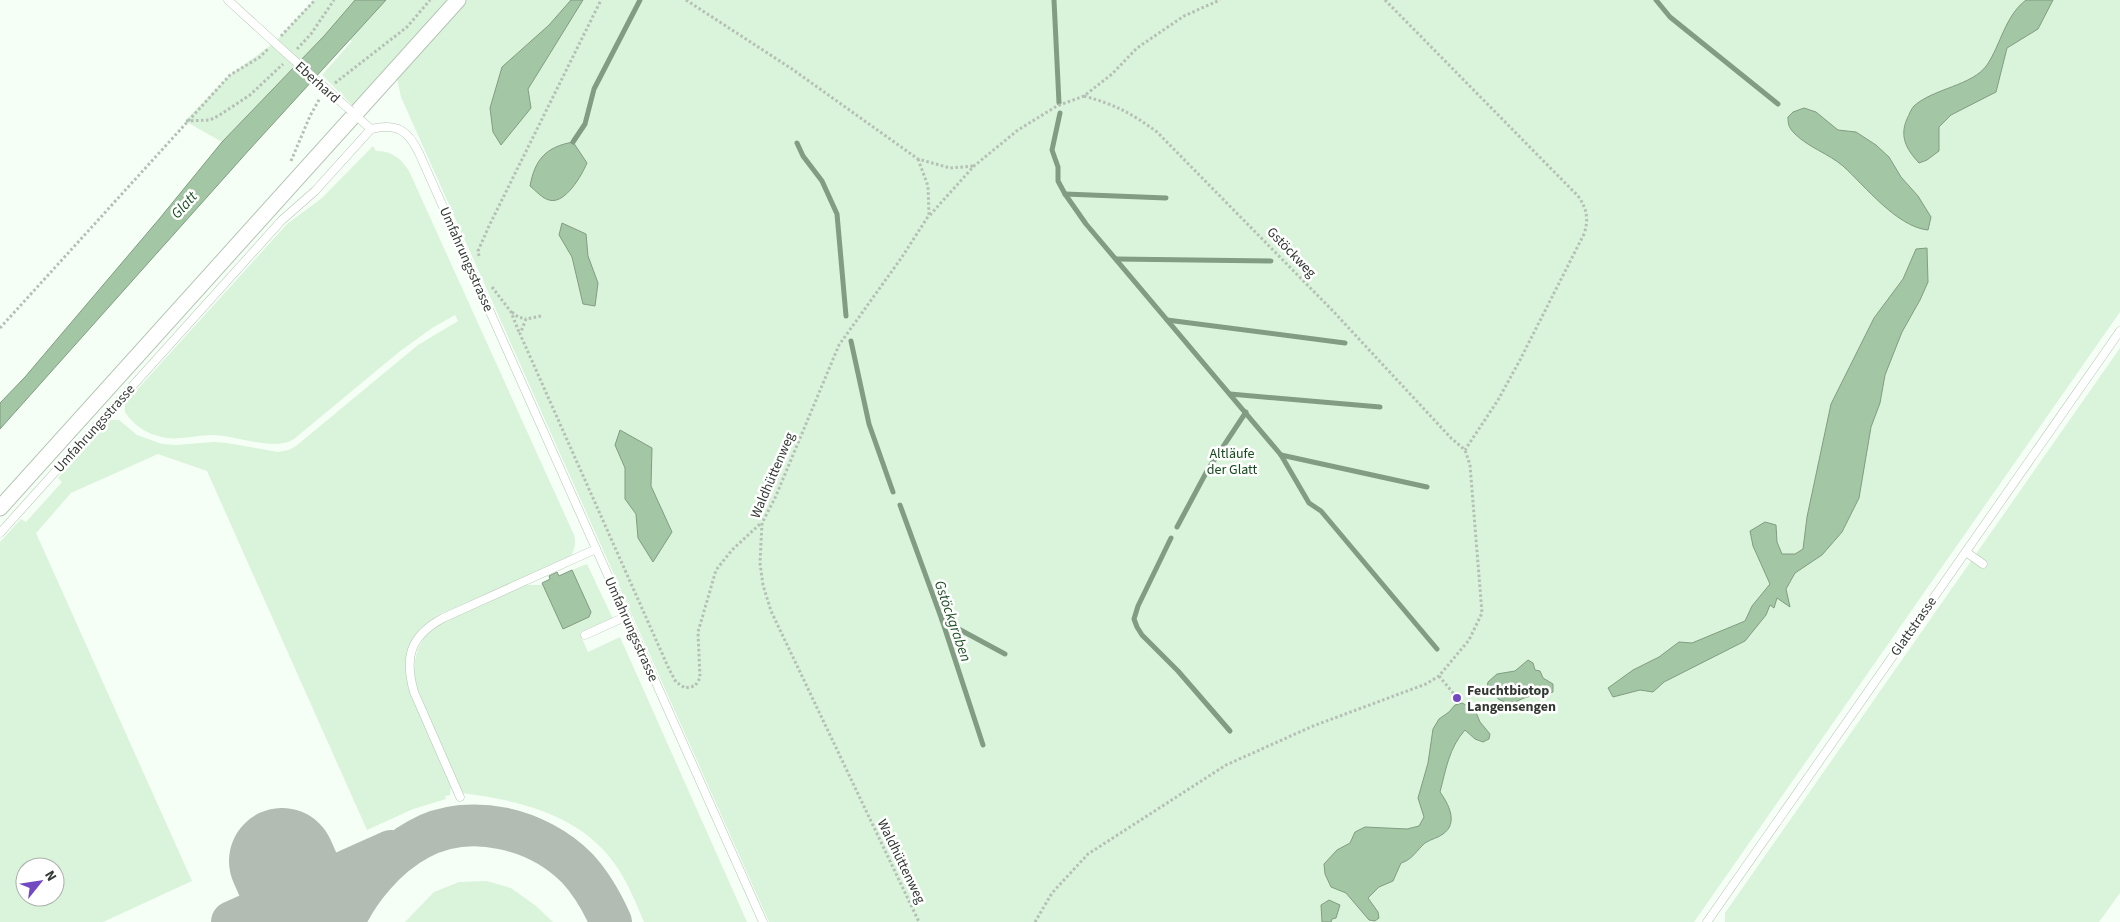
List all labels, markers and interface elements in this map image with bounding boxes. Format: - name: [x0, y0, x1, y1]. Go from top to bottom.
- street label: Eberhard: [291, 57, 344, 108]
- water label: Glatt: [166, 186, 203, 224]
- street label: Umfahrungsstrasse: [434, 204, 498, 315]
- street label: Gstöckweg: [1262, 223, 1321, 282]
- street label: Umfahrungsstrasse: [50, 380, 140, 477]
- street label: Waldhüttenweg: [746, 429, 800, 522]
- park label: Altläufe der Glatt: [1207, 444, 1258, 480]
- street label: Umfahrungsstrasse: [599, 574, 663, 685]
- water label: Gstöckgraben: [929, 578, 976, 665]
- street label: Glattstrasse: [1886, 593, 1942, 660]
- place label: Feuchtbiotop Langensengen: [1467, 681, 1556, 717]
- marker: Feuchtbiotop Langensengen: [1451, 692, 1463, 704]
- street label: Waldhüttenweg: [872, 816, 930, 907]
- north arrow: [15, 857, 65, 907]
- text: N: [39, 867, 61, 885]

